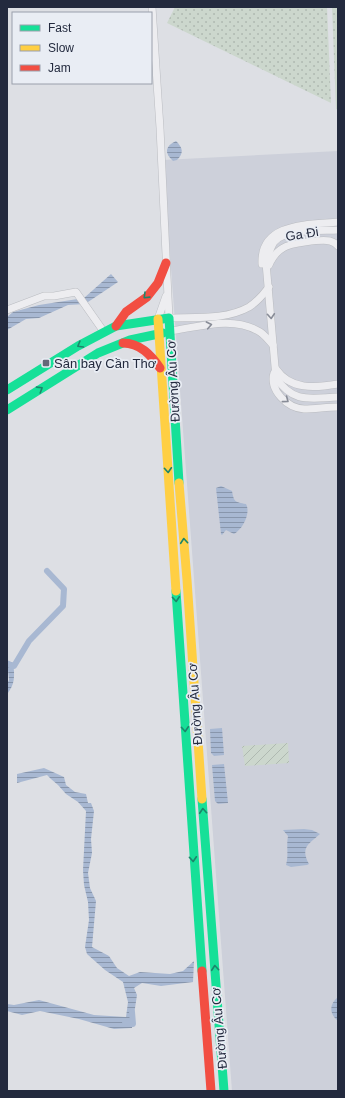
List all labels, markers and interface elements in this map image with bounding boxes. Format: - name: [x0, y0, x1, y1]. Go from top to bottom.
- legend: [12, 12, 152, 84]
- text: Fast: [48, 21, 72, 35]
- text: Slow: [48, 41, 74, 55]
- text: Jam: [48, 61, 71, 75]
- street label: Ga Đi: [284, 224, 320, 244]
- one-way arrow: [143, 291, 151, 299]
- one-way arrow: [266, 313, 275, 319]
- one-way arrow: [206, 321, 212, 329]
- street label: Đường Âu Cơ: [163, 339, 183, 422]
- one-way arrow: [77, 341, 84, 348]
- place label: Sân bay Cần Thơ: [54, 356, 157, 371]
- marker: Sân bay Cần Thơ: [41, 358, 51, 368]
- one-way arrow: [36, 386, 43, 394]
- one-way arrow: [281, 396, 288, 403]
- one-way arrow: [163, 467, 172, 473]
- one-way arrow: [180, 538, 189, 545]
- one-way arrow: [172, 596, 181, 602]
- street label: Đường Âu Cơ: [185, 662, 205, 745]
- one-way arrow: [180, 726, 189, 732]
- one-way arrow: [198, 808, 207, 814]
- one-way arrow: [189, 856, 198, 862]
- one-way arrow: [210, 965, 219, 971]
- street label: Đường Âu Cơ: [208, 986, 230, 1070]

